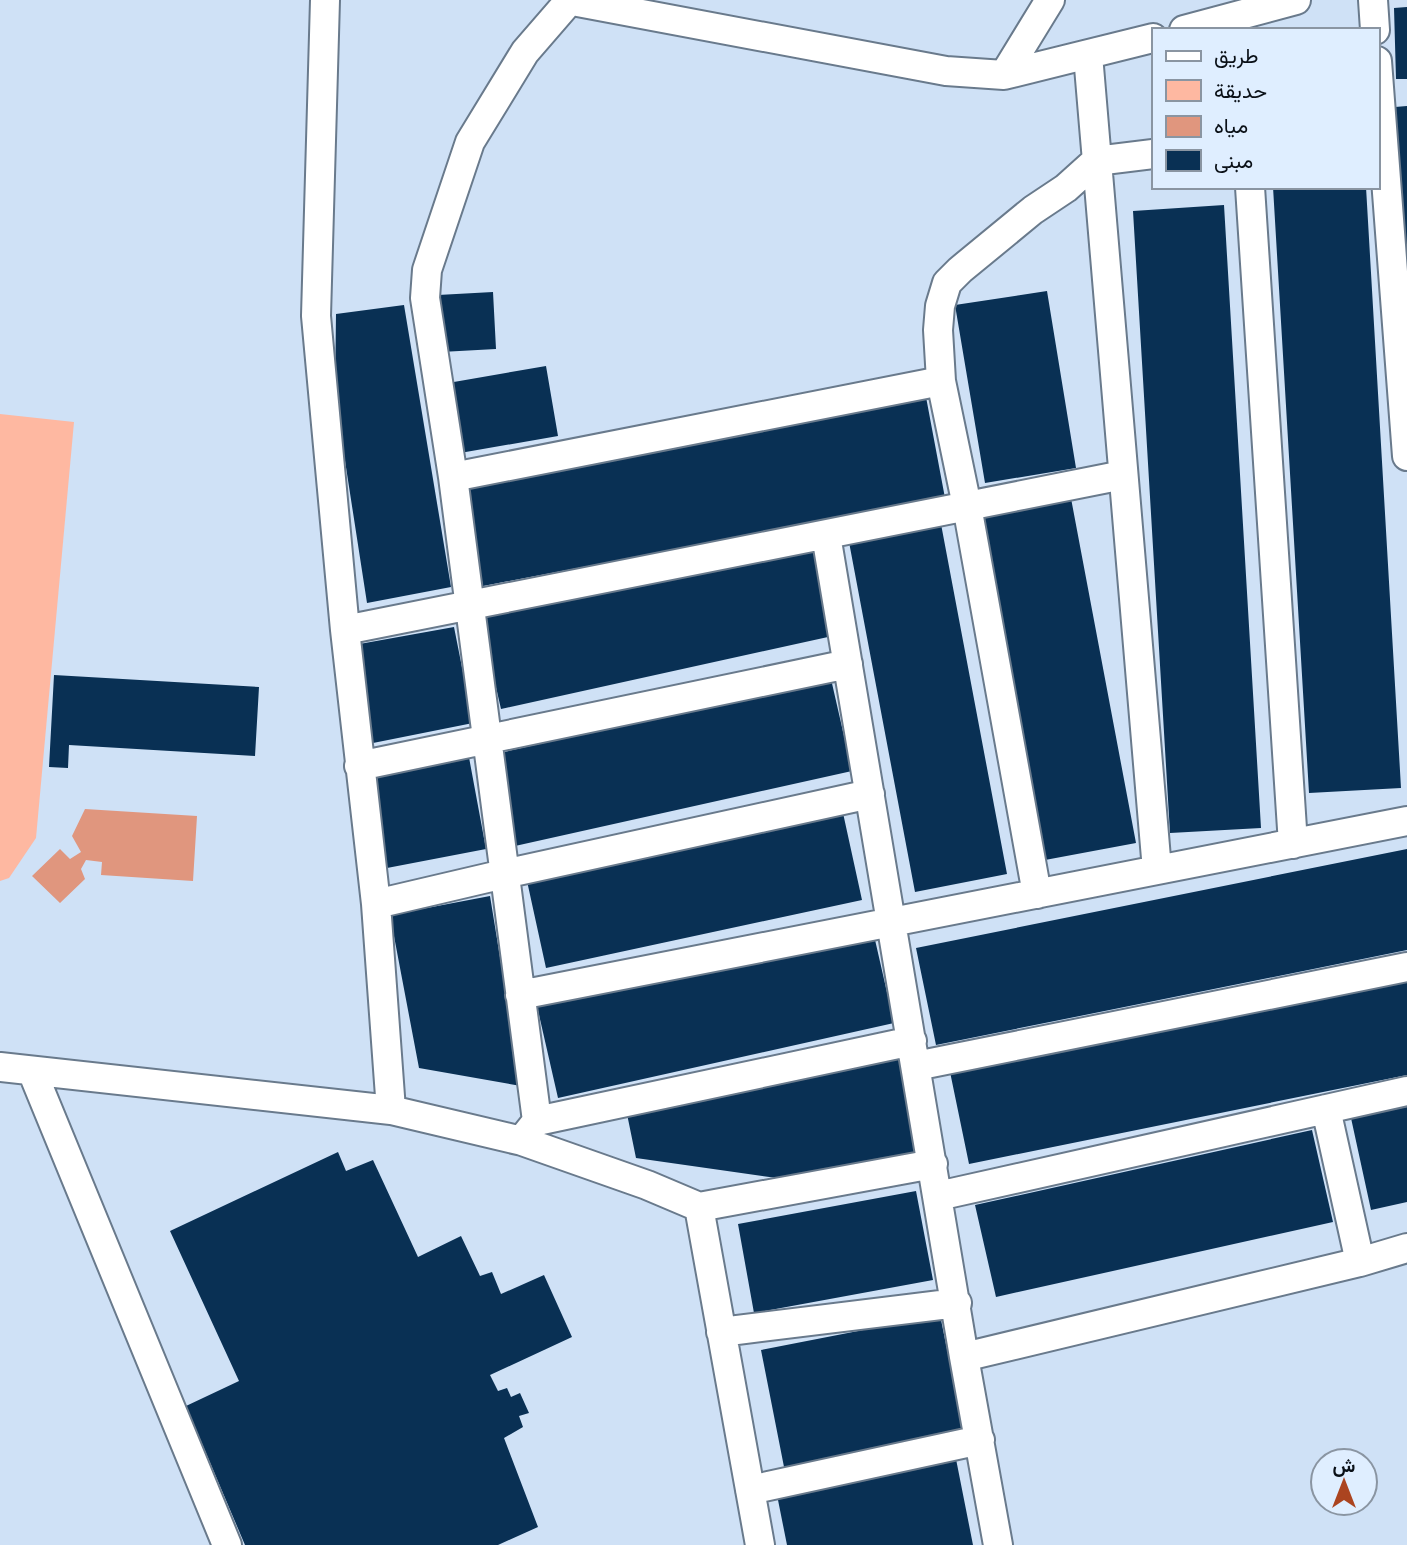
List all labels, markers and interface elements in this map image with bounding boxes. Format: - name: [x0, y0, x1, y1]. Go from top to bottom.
- legend: [1152, 28, 1379, 189]
- text: طريق: [1214, 41, 1259, 69]
- text: حديقة: [1214, 76, 1267, 104]
- text: مياه: [1214, 111, 1248, 139]
- text: مبنى: [1214, 146, 1253, 174]
- north arrow: [1309, 1447, 1379, 1517]
- text: ش: [1333, 1452, 1356, 1478]

